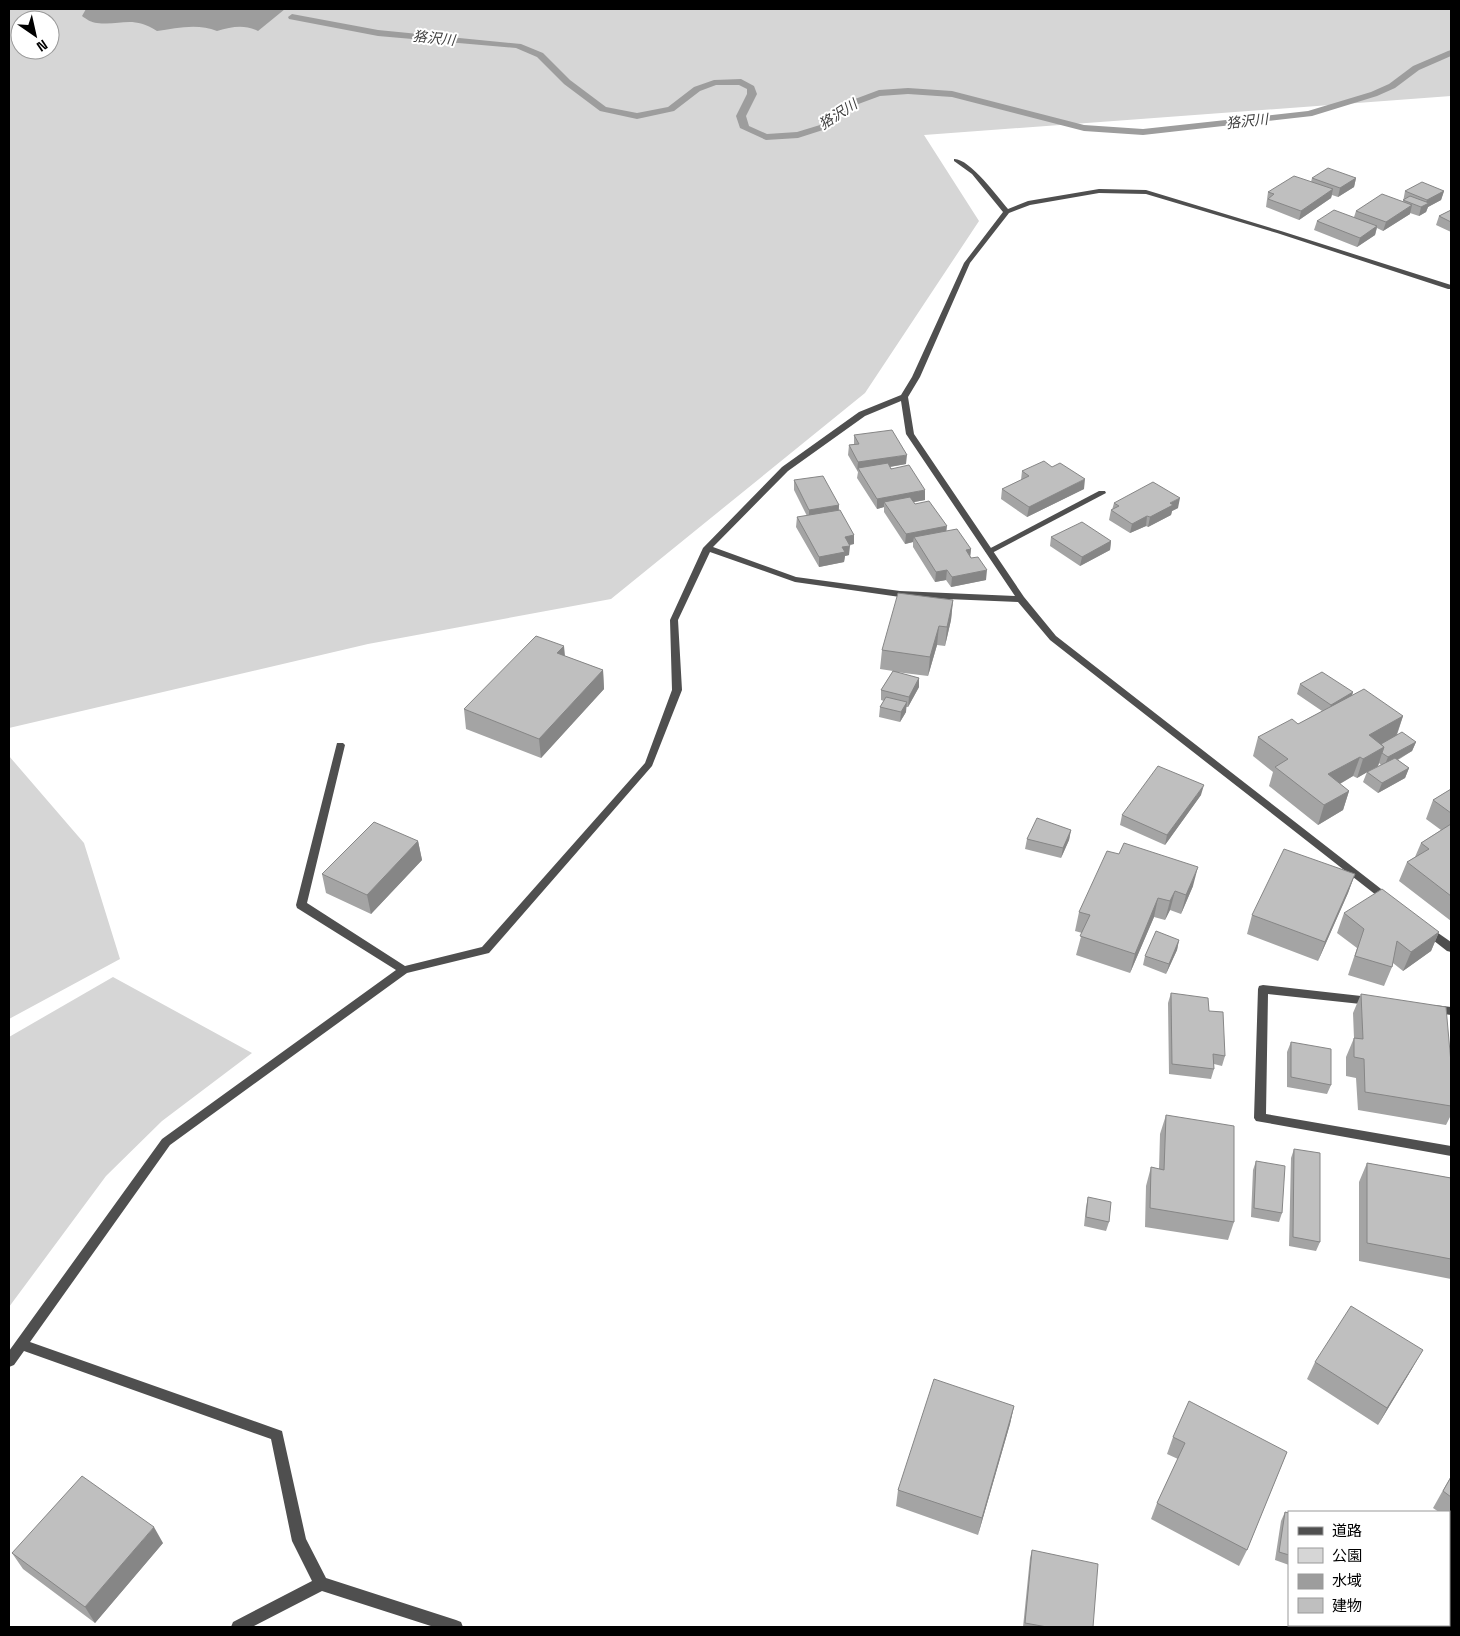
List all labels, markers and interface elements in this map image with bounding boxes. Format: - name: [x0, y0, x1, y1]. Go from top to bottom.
- north arrow: [10, 10, 60, 60]
- water label: 狢沢川: [412, 27, 458, 49]
- text: N: [33, 36, 51, 56]
- water label: 狢沢川: [815, 94, 862, 133]
- water label: 狢沢川: [1225, 110, 1271, 132]
- legend: [1288, 1511, 1450, 1626]
- text: 道路: [1332, 1521, 1362, 1540]
- text: 公園: [1332, 1546, 1362, 1565]
- text: 水域: [1332, 1571, 1362, 1590]
- text: 建物: [1332, 1596, 1362, 1615]

